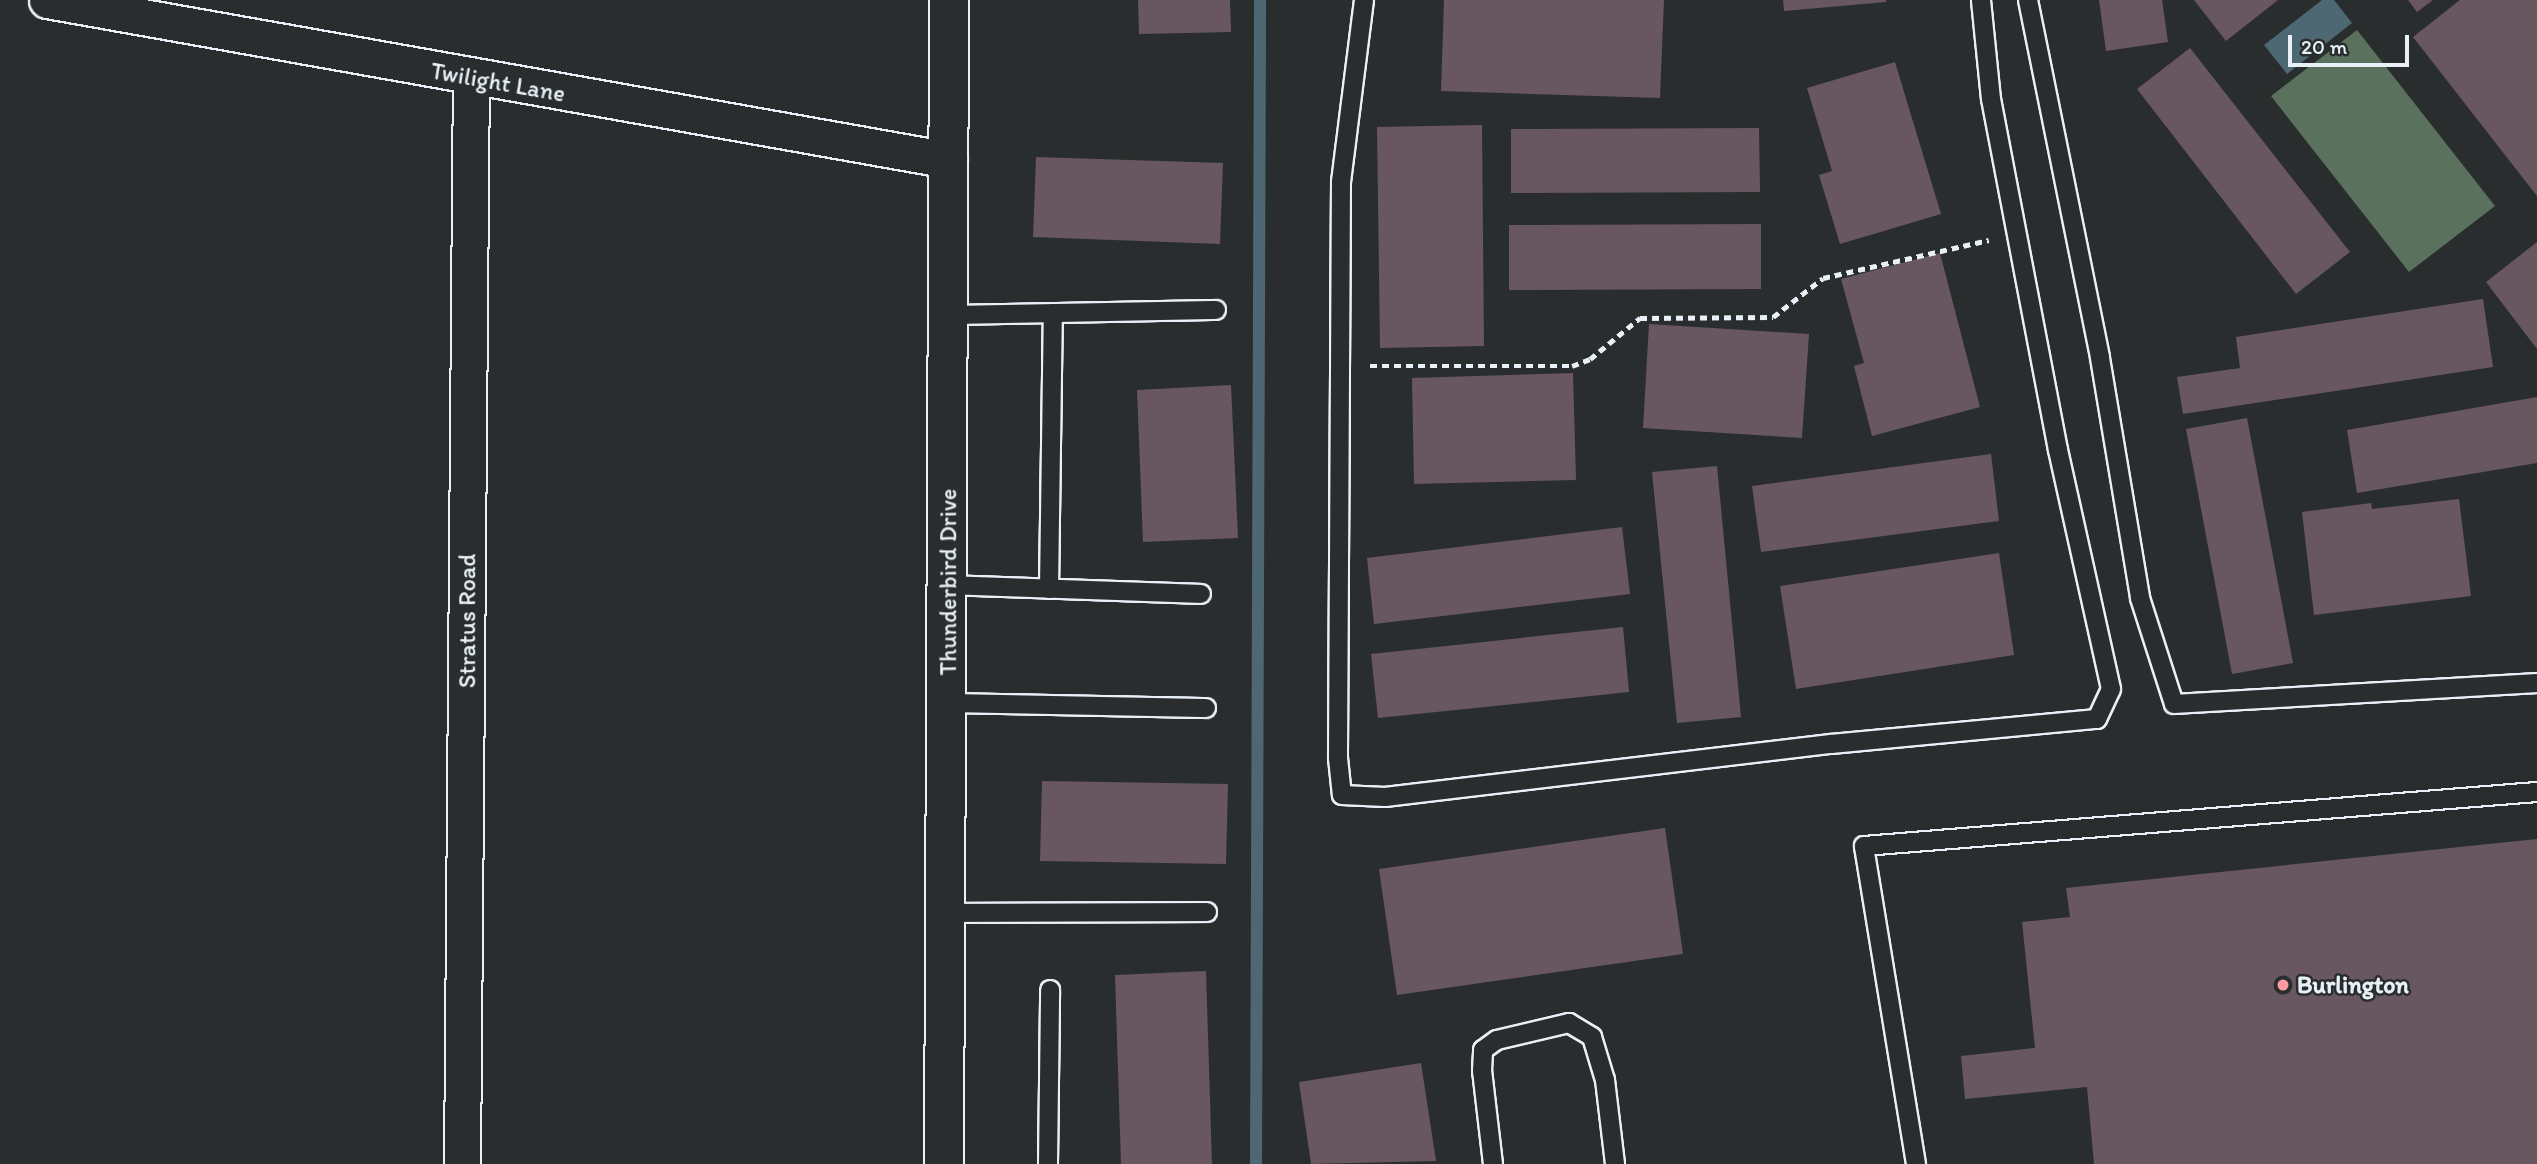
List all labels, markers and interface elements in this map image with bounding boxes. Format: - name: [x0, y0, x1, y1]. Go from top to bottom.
- scale bar: [2292, 21, 2413, 65]
- text: 20 m: [2301, 34, 2347, 59]
- street label: Twilight Lane: [429, 56, 567, 108]
- street label: Thunderbird Drive: [934, 488, 962, 676]
- street label: Stratus Road: [453, 554, 481, 688]
- place label: Burlington: [2297, 971, 2409, 999]
- marker: Burlington: [2275, 977, 2291, 993]

